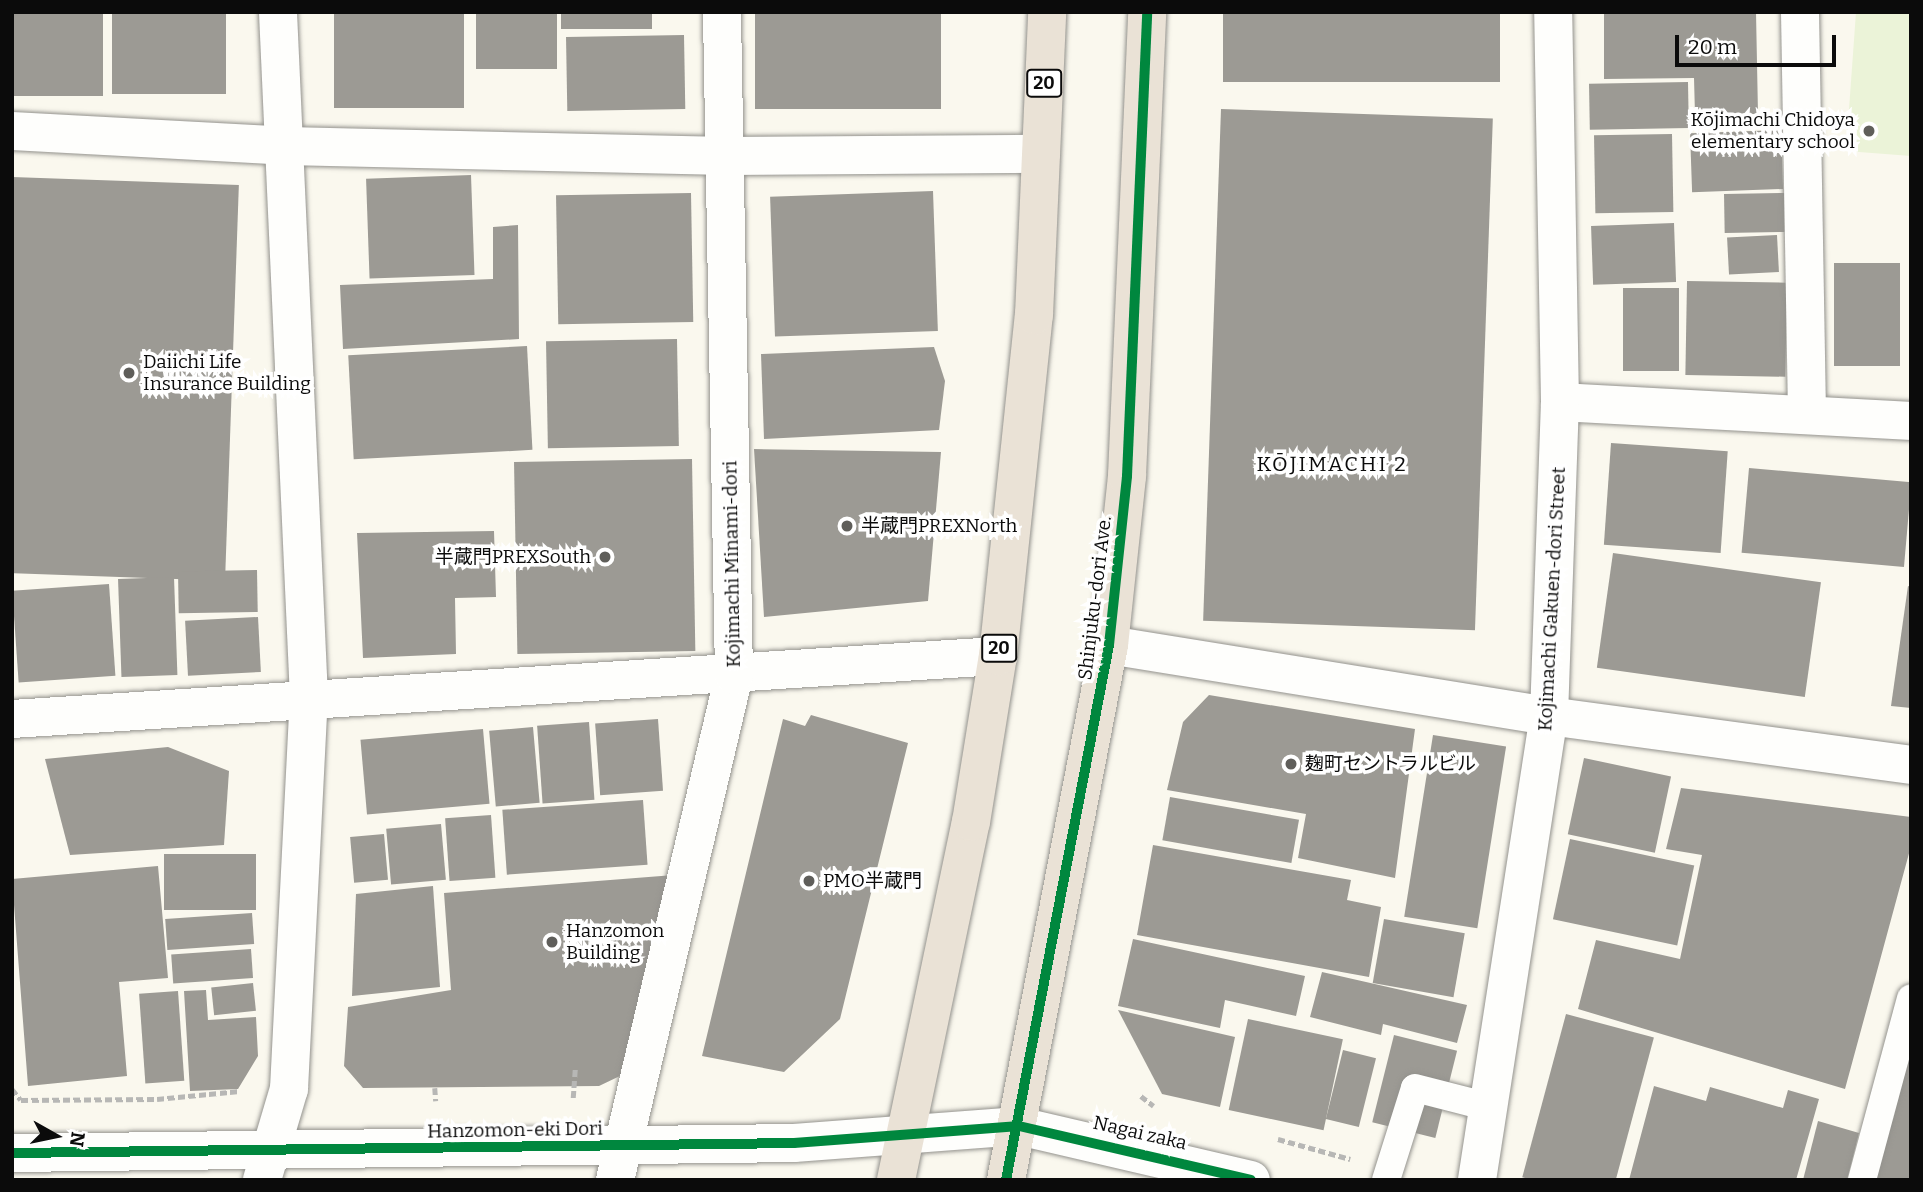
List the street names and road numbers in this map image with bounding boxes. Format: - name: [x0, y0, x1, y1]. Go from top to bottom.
- road number: 20: [1025, 68, 1063, 98]
- street label: Kojimachi Minami-dori: [719, 460, 745, 668]
- street label: Kojimachi Gakuen-dori Street: [1534, 466, 1570, 732]
- street label: Shinjuku-dori Ave.: [1074, 515, 1116, 681]
- road number: 20: [980, 634, 1018, 662]
- street label: Nagai zaka: [1091, 1111, 1189, 1155]
- street label: Hanzomon-eki Dori: [427, 1117, 603, 1143]

